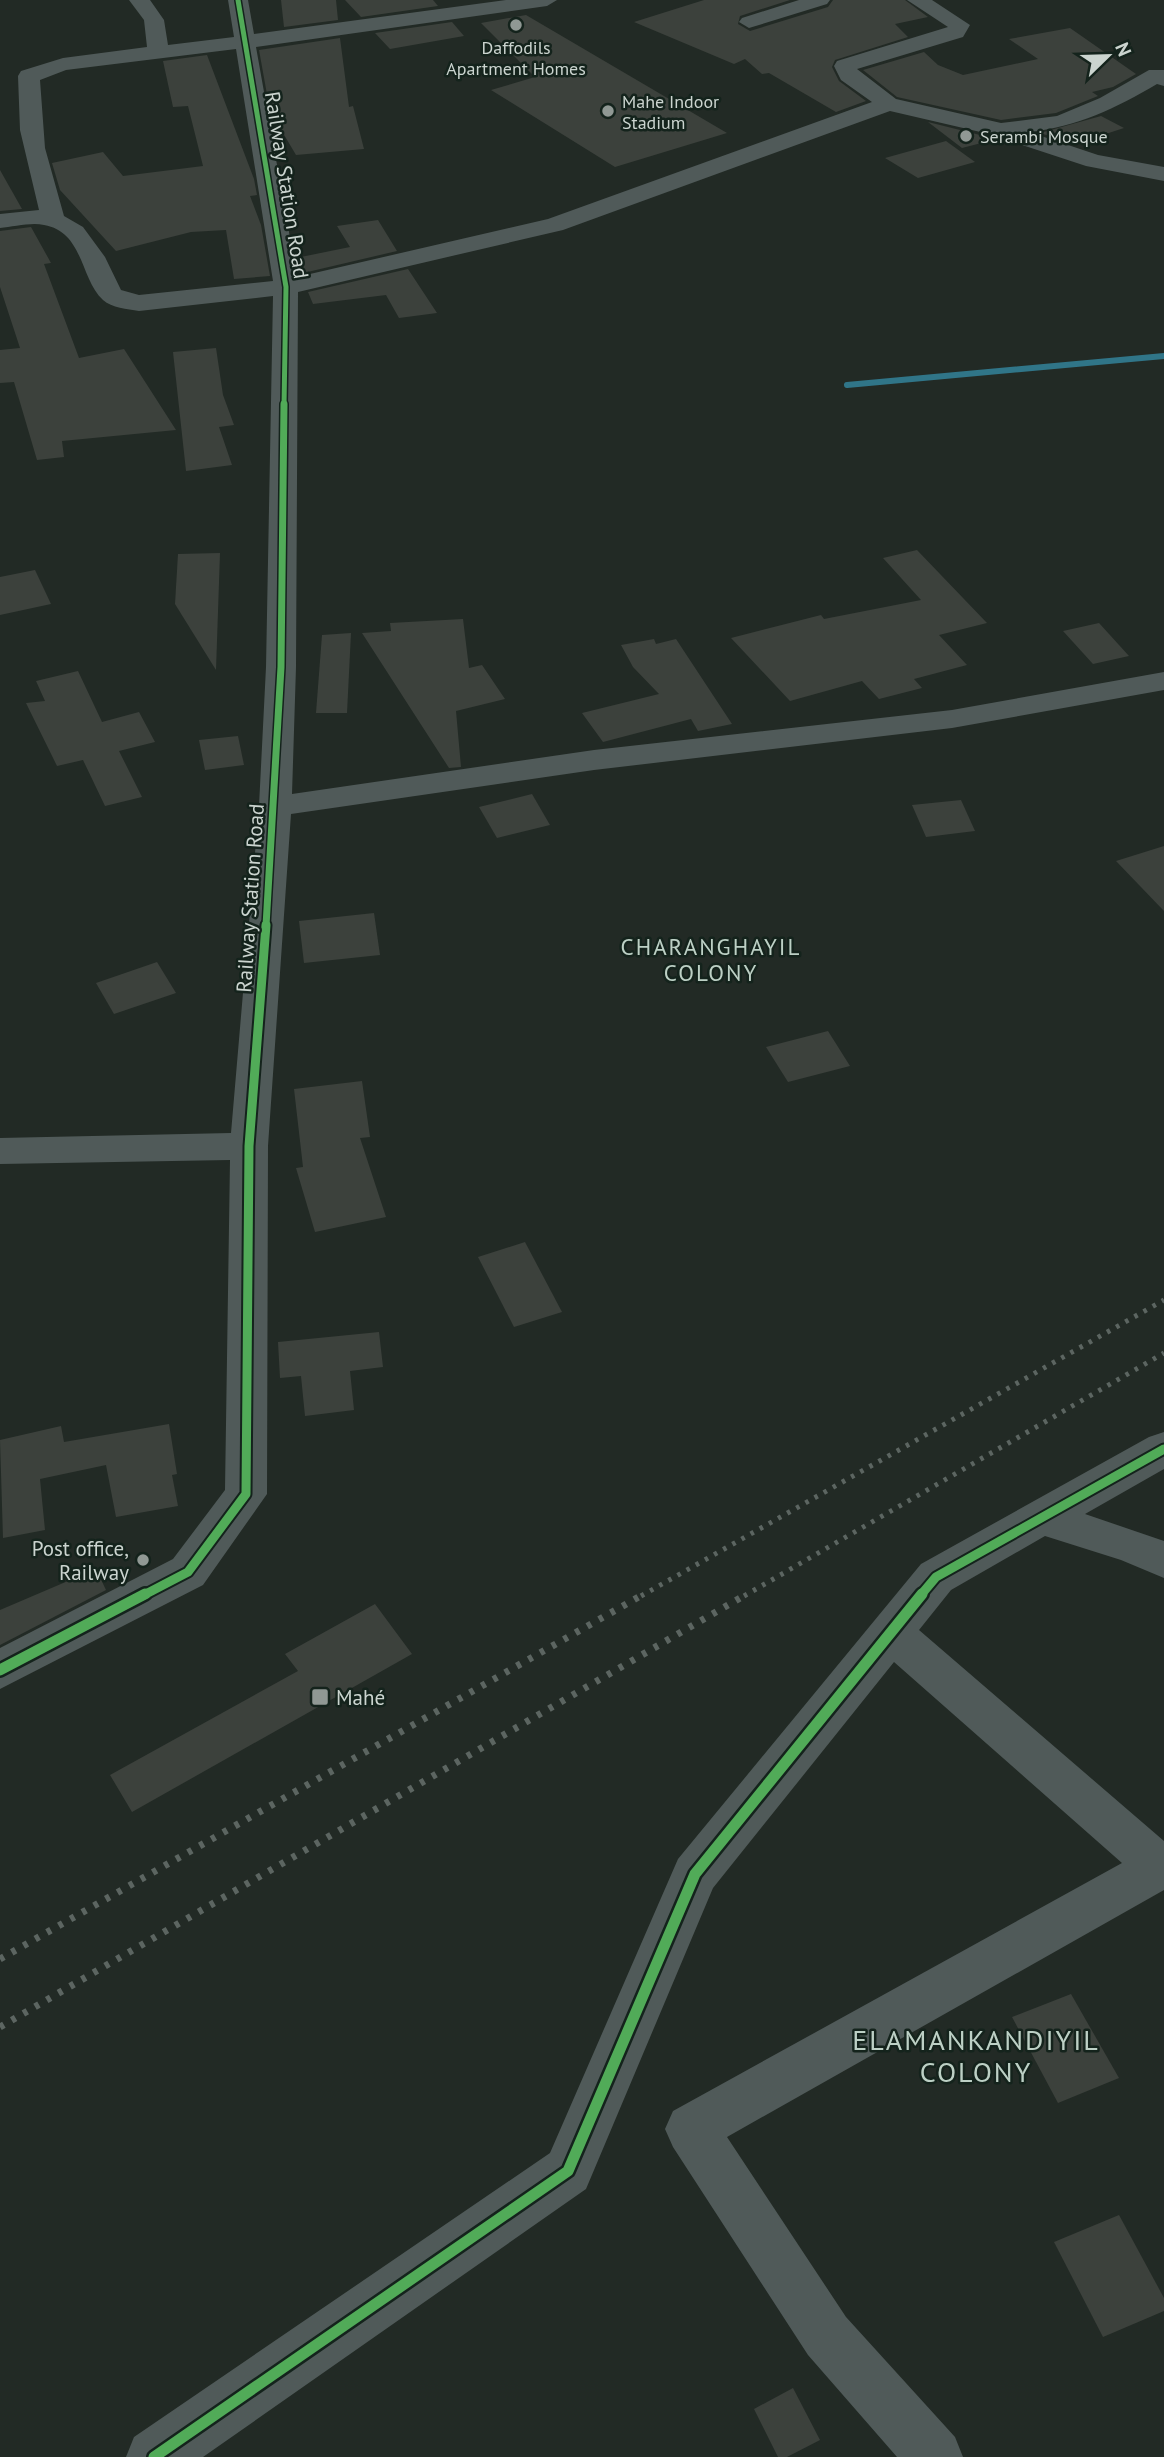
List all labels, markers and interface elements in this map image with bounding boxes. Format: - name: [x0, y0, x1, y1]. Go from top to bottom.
- marker: Daffodils Apartment Homes: [508, 17, 524, 33]
- north arrow: [1073, 21, 1143, 91]
- place label: Daffodils Apartment Homes: [446, 36, 586, 80]
- text: N: [1110, 39, 1137, 60]
- street label: Railway Station Road: [259, 89, 315, 281]
- place label: Mahe Indoor Stadium: [622, 90, 719, 134]
- marker: Mahe Indoor Stadium: [600, 103, 616, 119]
- place label: Serambi Mosque: [980, 125, 1108, 148]
- marker: Serambi Mosque: [958, 128, 974, 144]
- street label: Railway Station Road: [230, 803, 270, 993]
- district label: CHARANGHAYIL COLONY: [621, 932, 801, 987]
- place label: Post office, Railway: [32, 1535, 129, 1586]
- marker: Post office, Railway: [135, 1552, 151, 1568]
- place label: Mahé: [336, 1684, 385, 1711]
- marker: Mahé: [310, 1687, 330, 1707]
- district label: ELAMANKANDIYIL COLONY: [852, 2021, 1100, 2090]

